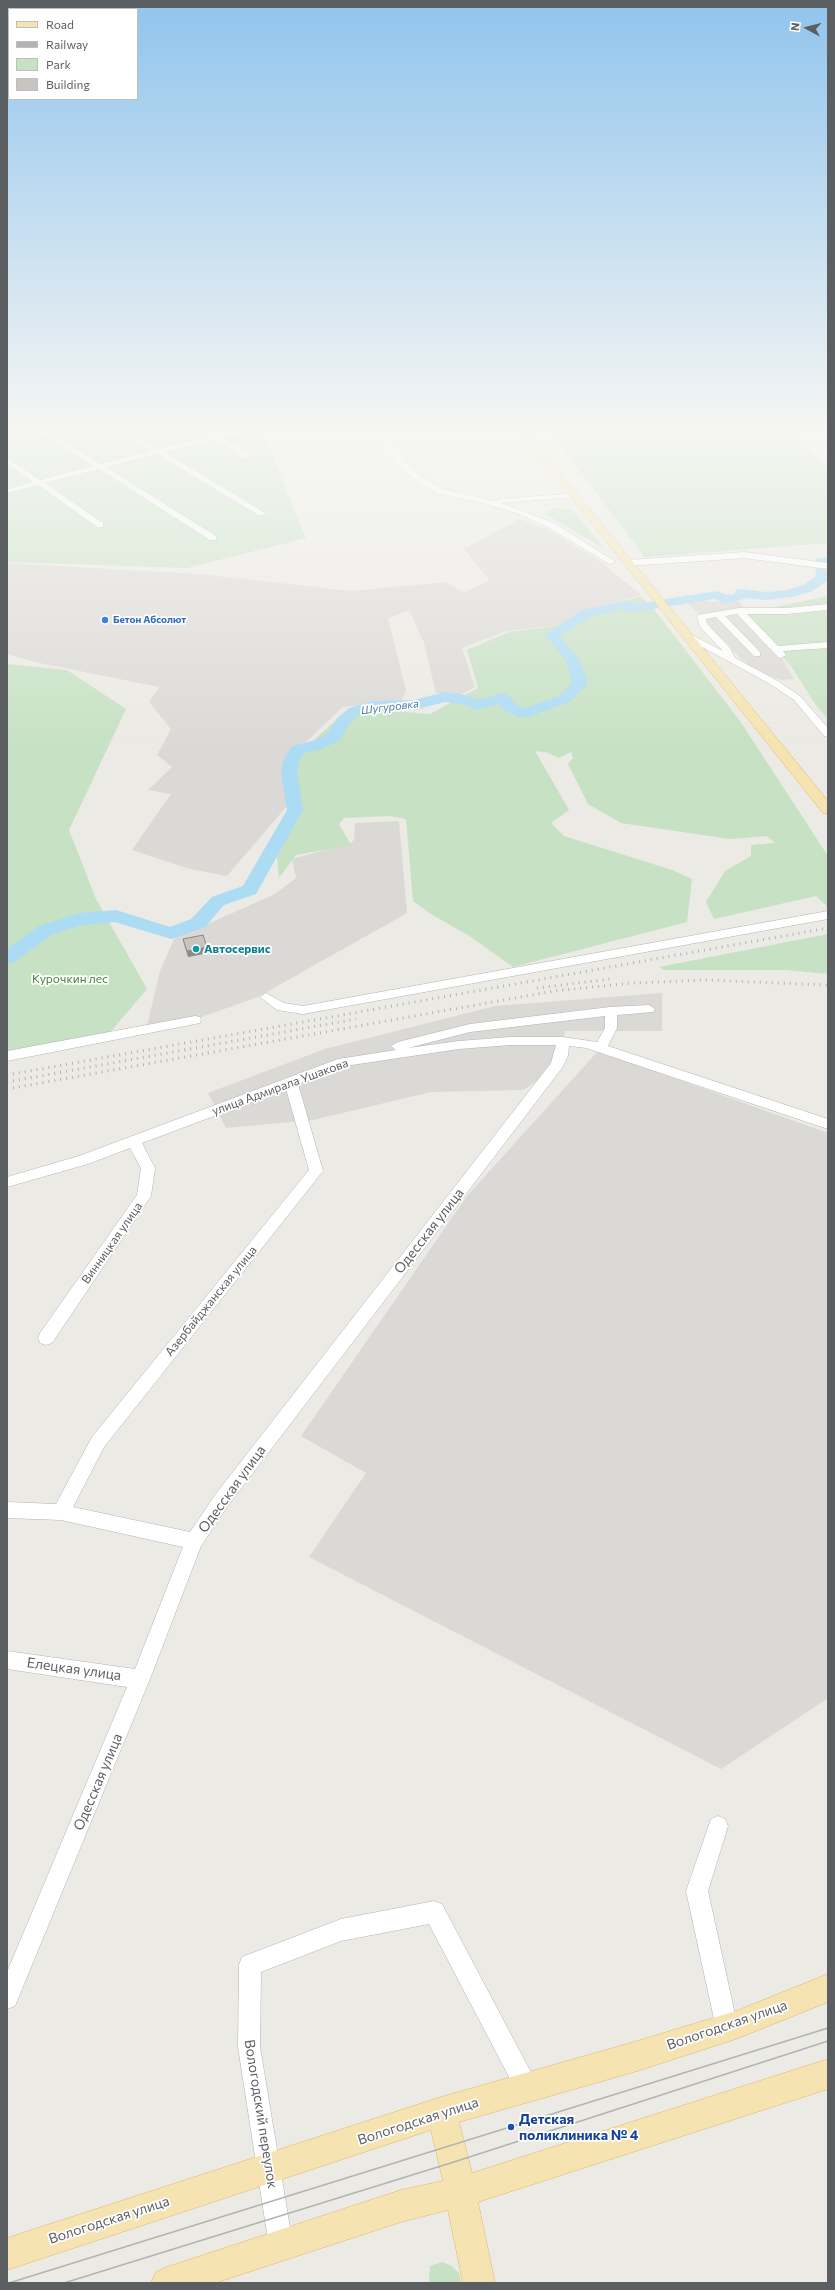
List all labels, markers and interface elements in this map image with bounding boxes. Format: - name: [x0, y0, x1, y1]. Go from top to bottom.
- legend: [8, 8, 138, 100]
- north arrow: [787, 8, 827, 48]
- text: Road: [46, 17, 74, 31]
- text: N: [788, 22, 802, 31]
- text: Railway: [46, 37, 88, 51]
- text: Park: [46, 57, 71, 71]
- text: Building: [46, 77, 90, 91]
- place label: Бетон Абсолют: [113, 614, 186, 626]
- marker: Бетон Абсолют: [100, 615, 110, 625]
- water label: Шугуровка: [360, 697, 420, 717]
- place label: Автосервис: [204, 942, 271, 956]
- marker: Автосервис: [191, 944, 201, 954]
- park label: Курочкин лес: [32, 972, 108, 986]
- street label: улица Адмирала Ушакова: [210, 1056, 350, 1118]
- street label: Одесская улица: [390, 1185, 468, 1277]
- street label: Винницкая улица: [79, 1199, 145, 1287]
- street label: Азербайджанская улица: [162, 1243, 260, 1359]
- street label: Одесская улица: [195, 1442, 269, 1536]
- street label: Елецкая улица: [26, 1654, 122, 1684]
- street label: Одесская улица: [70, 1731, 126, 1833]
- street label: Вологодская улица: [665, 1997, 789, 2053]
- street label: Вологодский переулок: [241, 2038, 281, 2190]
- street label: Вологодская улица: [355, 2094, 481, 2148]
- place label: Детская поликлиника № 4: [519, 2111, 638, 2144]
- marker: Детская поликлиника № 4: [506, 2122, 516, 2132]
- street label: Вологодская улица: [46, 2193, 172, 2247]

